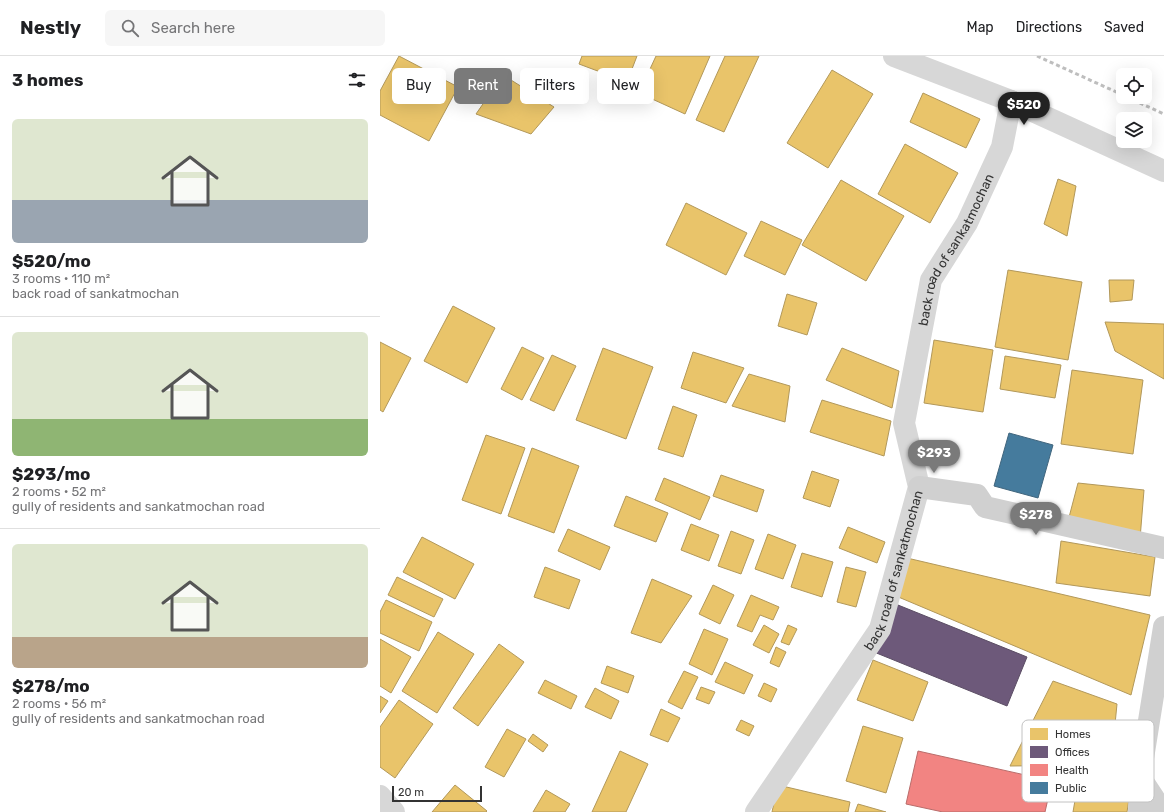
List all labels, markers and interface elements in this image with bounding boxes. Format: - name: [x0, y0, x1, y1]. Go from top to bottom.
- search box: [105, 10, 385, 46]
- text: Nestly: [20, 16, 81, 39]
- icon: search: [119, 17, 141, 39]
- text: Search here: [151, 19, 235, 37]
- text: Map: [967, 19, 994, 36]
- text: Directions: [1016, 19, 1082, 36]
- text: Saved: [1104, 19, 1144, 36]
- chip: Buy: [392, 68, 446, 104]
- chip: Rent: [454, 68, 512, 104]
- chip: Filters: [520, 68, 589, 104]
- chip: New: [597, 68, 654, 104]
- map controls: [1116, 68, 1152, 148]
- button: locate: [1116, 68, 1152, 104]
- icon: filters: [346, 69, 368, 91]
- text: 3 homes: [12, 70, 83, 90]
- pin: $520: [1000, 92, 1048, 126]
- text: $520: [1007, 97, 1041, 112]
- button: layers: [1116, 112, 1152, 148]
- icon: home: [154, 145, 226, 217]
- street label: back road of sankatmochan: [915, 171, 996, 327]
- text: $520/mo: [12, 251, 91, 271]
- text: 3 rooms · 110 m²: [12, 271, 110, 286]
- text: back road of sankatmochan: [12, 286, 179, 301]
- icon: home: [154, 358, 226, 430]
- pin: $293: [910, 440, 958, 474]
- text: $293: [917, 445, 951, 460]
- text: $293/mo: [12, 464, 90, 484]
- text: 2 rooms · 52 m²: [12, 484, 106, 499]
- street label: back road of sankatmochan: [860, 489, 925, 653]
- text: gully of residents and sankatmochan road: [12, 499, 265, 514]
- pin: $278: [1012, 502, 1060, 536]
- text: $278: [1019, 507, 1053, 522]
- icon: home: [154, 570, 226, 642]
- text: $278/mo: [12, 676, 90, 696]
- text: 2 rooms · 56 m²: [12, 696, 106, 711]
- text: gully of residents and sankatmochan road: [12, 711, 265, 726]
- legend: [1022, 720, 1154, 802]
- text: Homes: [1055, 728, 1091, 741]
- text: Offices: [1055, 746, 1090, 759]
- text: Health: [1055, 764, 1089, 777]
- text: Public: [1055, 782, 1087, 795]
- scale bar: [392, 784, 482, 803]
- text: 20 m: [398, 786, 424, 799]

